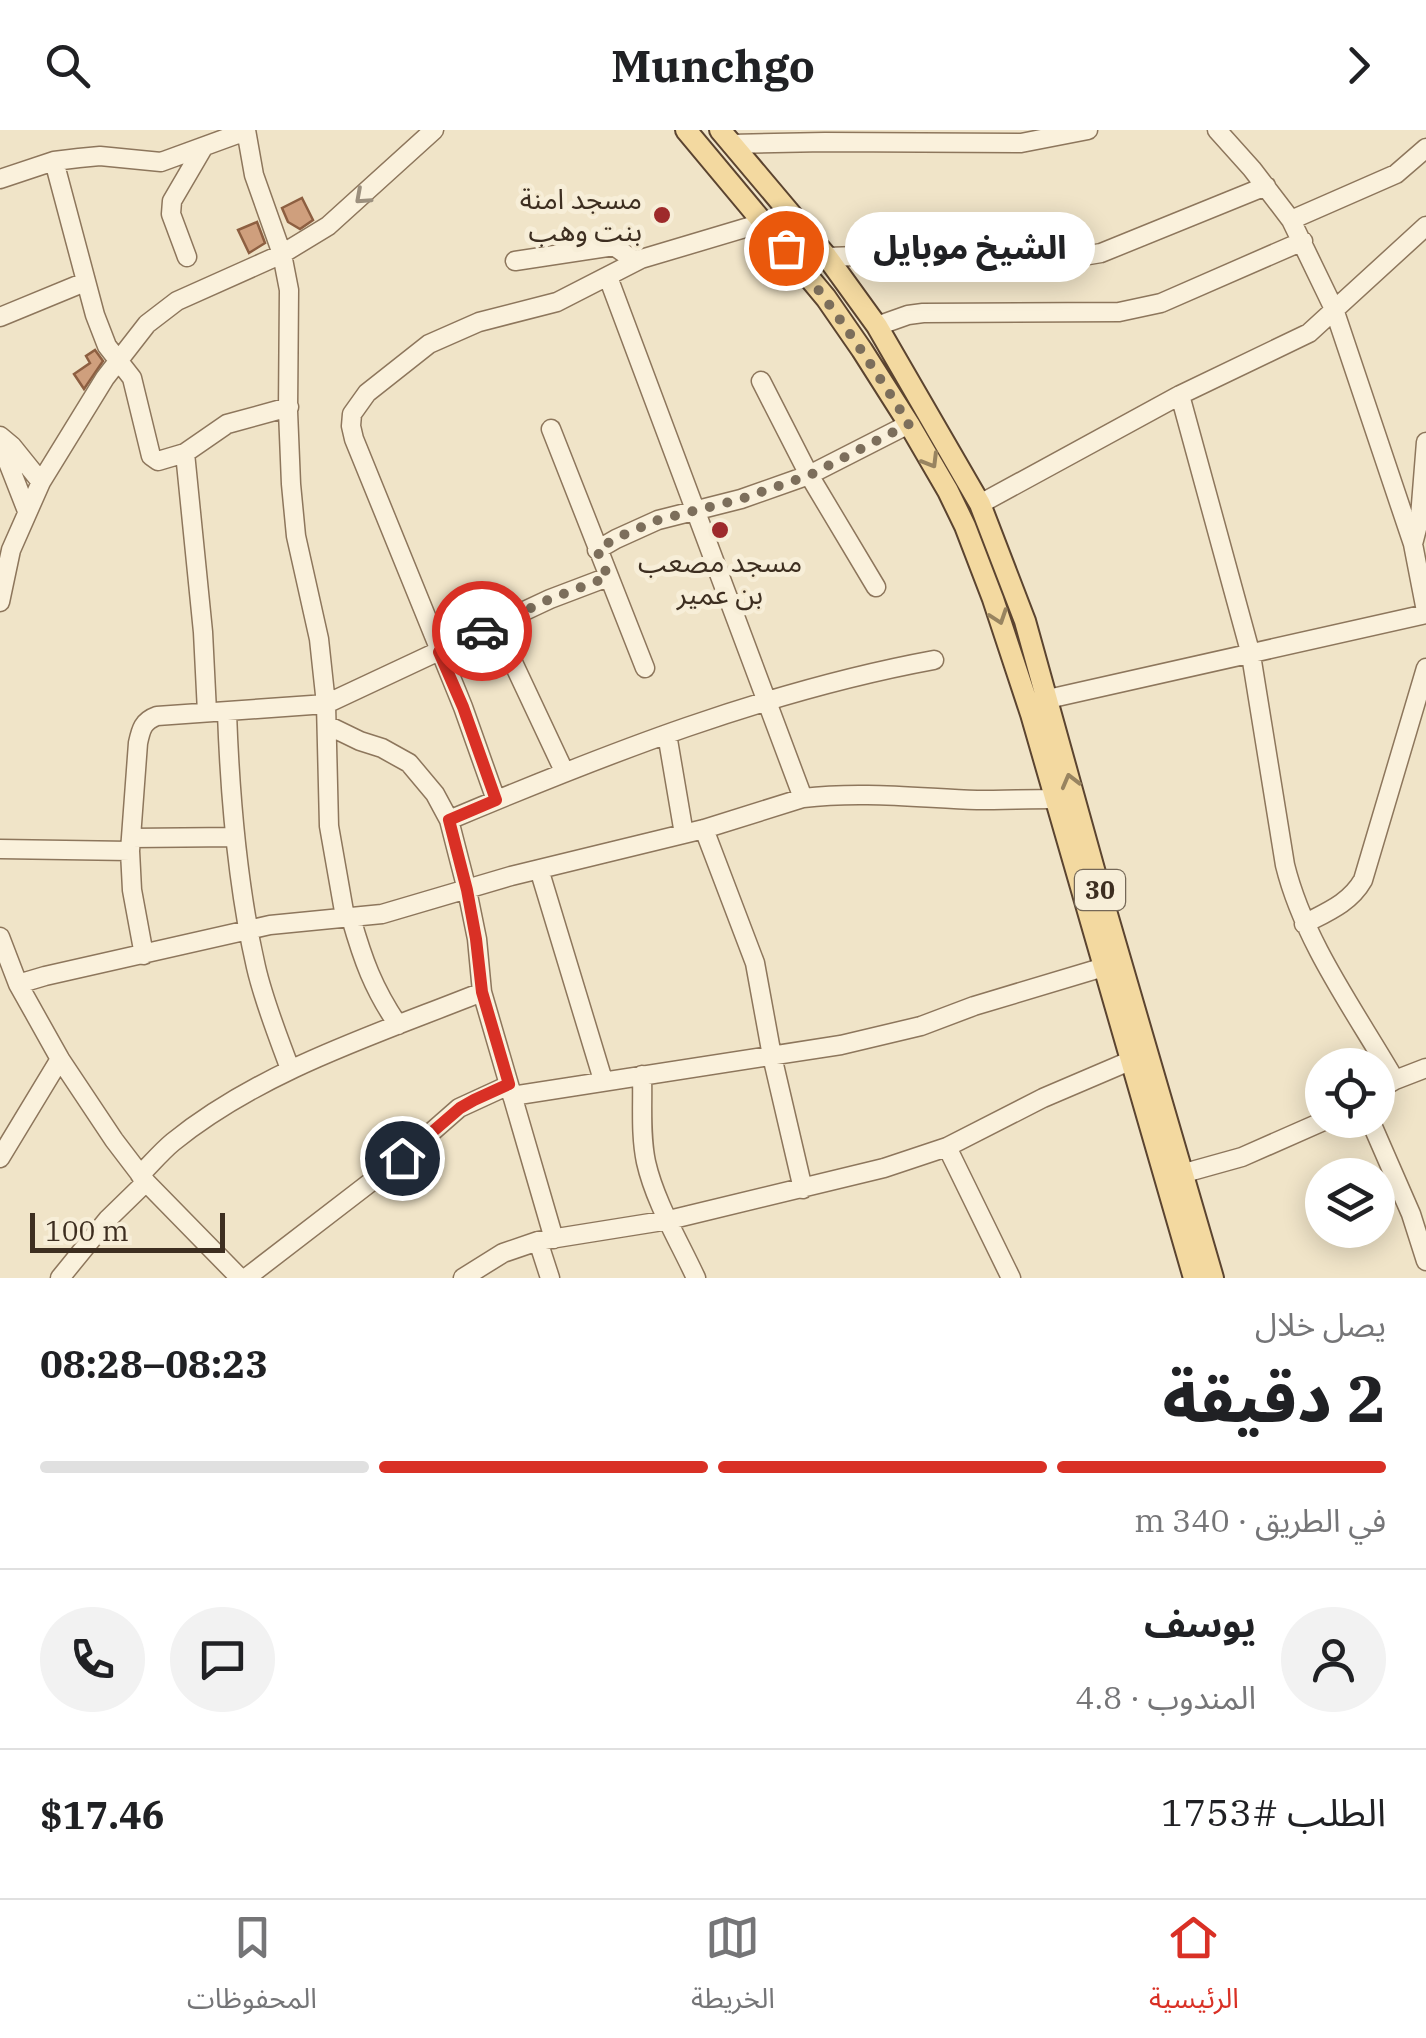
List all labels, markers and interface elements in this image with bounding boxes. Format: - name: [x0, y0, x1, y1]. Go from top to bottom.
- text: Munchgo: [611, 36, 815, 94]
- icon: search: [40, 38, 95, 93]
- icon: forward: [1331, 38, 1386, 93]
- place label: مسجد امنة بنت وهب: [520, 180, 642, 249]
- one-way arrow: [356, 185, 374, 203]
- marker: مسجد امنة بنت وهب: [651, 204, 673, 226]
- pin: [744, 206, 829, 291]
- callout: الشيخ موبايل: [846, 213, 1096, 283]
- icon: bag: [759, 221, 814, 276]
- text: الشيخ موبايل: [873, 226, 1067, 268]
- one-way arrow: [919, 450, 938, 468]
- marker: مسجد مصعب بن عمير: [709, 519, 731, 541]
- place label: مسجد مصعب بن عمير: [638, 543, 802, 612]
- courier: [432, 581, 532, 681]
- icon: car: [455, 604, 510, 659]
- one-way arrow: [988, 608, 1008, 625]
- one-way arrow: [1061, 773, 1082, 790]
- road number: 30: [1075, 870, 1125, 910]
- map controls: [1305, 1048, 1395, 1248]
- button: locate: [1305, 1048, 1395, 1138]
- pin: [360, 1116, 445, 1201]
- icon: home: [375, 1131, 430, 1186]
- button: layers: [1305, 1158, 1395, 1248]
- scale bar: [30, 1208, 225, 1252]
- text: 100 m: [45, 1212, 129, 1249]
- text: يصل خلال: [1255, 1303, 1386, 1345]
- text: 08:23–08:28: [40, 1339, 268, 1388]
- text: 2 دقيقة: [1162, 1355, 1386, 1440]
- text: في الطريق · 340 m: [1134, 1499, 1386, 1541]
- text: يوسف: [1144, 1598, 1256, 1647]
- button: phone: [40, 1607, 145, 1712]
- button: chat: [170, 1607, 275, 1712]
- button: person: [1281, 1607, 1386, 1712]
- text: المندوب · 4.8: [1075, 1676, 1256, 1718]
- text: الطلب #1753: [1161, 1787, 1386, 1836]
- text: $17.46: [40, 1790, 165, 1839]
- tab: المحفوظات: [187, 1910, 317, 2029]
- tab: الخريطة: [691, 1910, 775, 2029]
- tab: الرئيسية: [1149, 1910, 1239, 2029]

